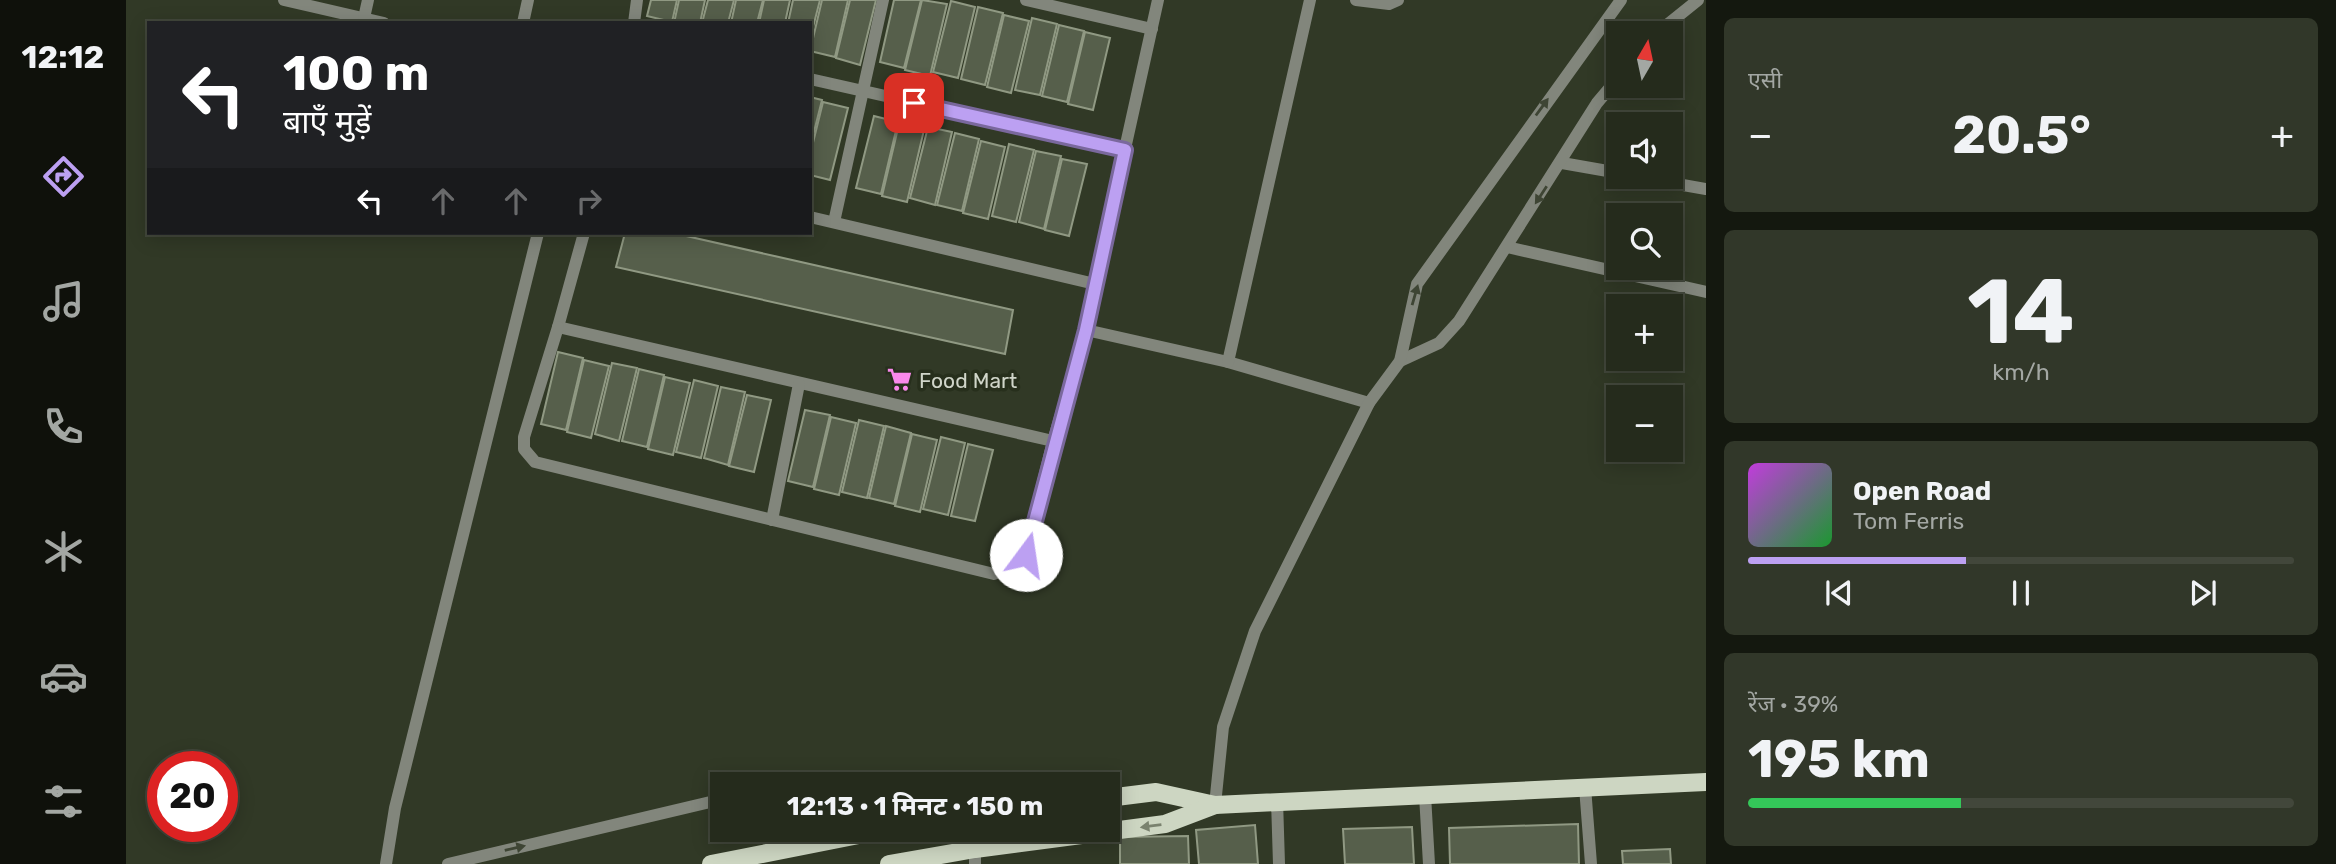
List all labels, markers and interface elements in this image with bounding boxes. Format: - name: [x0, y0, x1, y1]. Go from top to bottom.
- north arrow: [1606, 21, 1684, 98]
- map controls: [1606, 21, 1683, 462]
- text: 12:12: [22, 38, 104, 76]
- text: 100 m: [283, 44, 429, 102]
- icon: left: [168, 49, 259, 140]
- text: एसी: [1748, 66, 1782, 94]
- pin: [884, 73, 944, 133]
- icon: arrive: [895, 84, 933, 122]
- one-way arrow: [1535, 98, 1549, 116]
- text: बाएँ मुड़ें: [283, 103, 371, 141]
- text: 20.5°: [1952, 104, 2091, 166]
- button: sound: [1606, 112, 1683, 189]
- text: −: [1748, 112, 1773, 158]
- text: +: [2270, 112, 2294, 158]
- icon: directions: [39, 152, 88, 201]
- icon: left: [351, 182, 389, 220]
- icon: ahead: [424, 182, 462, 220]
- icon: ahead: [497, 182, 535, 220]
- icon: right: [570, 182, 608, 220]
- one-way arrow: [1535, 186, 1548, 205]
- button: search: [1606, 203, 1683, 280]
- text: 14: [1967, 258, 2075, 366]
- icon: music: [39, 277, 88, 326]
- one-way arrow: [1410, 284, 1420, 305]
- button: +: [1606, 294, 1683, 371]
- text: km/h: [1992, 358, 2050, 386]
- supermarket icon: Food Mart: [885, 366, 913, 394]
- place label: Food Mart: [919, 368, 1017, 393]
- button: −: [1606, 385, 1683, 462]
- icon: phone: [39, 402, 88, 451]
- text: Open Road: [1853, 476, 1991, 507]
- text: Tom Ferris: [1853, 507, 1964, 535]
- position arrow: [989, 518, 1063, 592]
- icon: climate: [39, 527, 88, 576]
- icon: previous: [1820, 574, 1858, 612]
- icon: pause: [2002, 574, 2040, 612]
- icon: next: [2184, 574, 2222, 612]
- icon: car: [39, 652, 88, 701]
- text: रेंज · 39%: [1748, 690, 1838, 718]
- text: 195 km: [1748, 728, 1930, 790]
- speed limit sign: 20: [147, 751, 238, 842]
- icon: filters: [39, 777, 88, 826]
- text: 12:13 · 1 मिनट · 150 m: [787, 791, 1043, 822]
- one-way arrow: [1140, 821, 1162, 832]
- one-way arrow: [504, 842, 526, 853]

